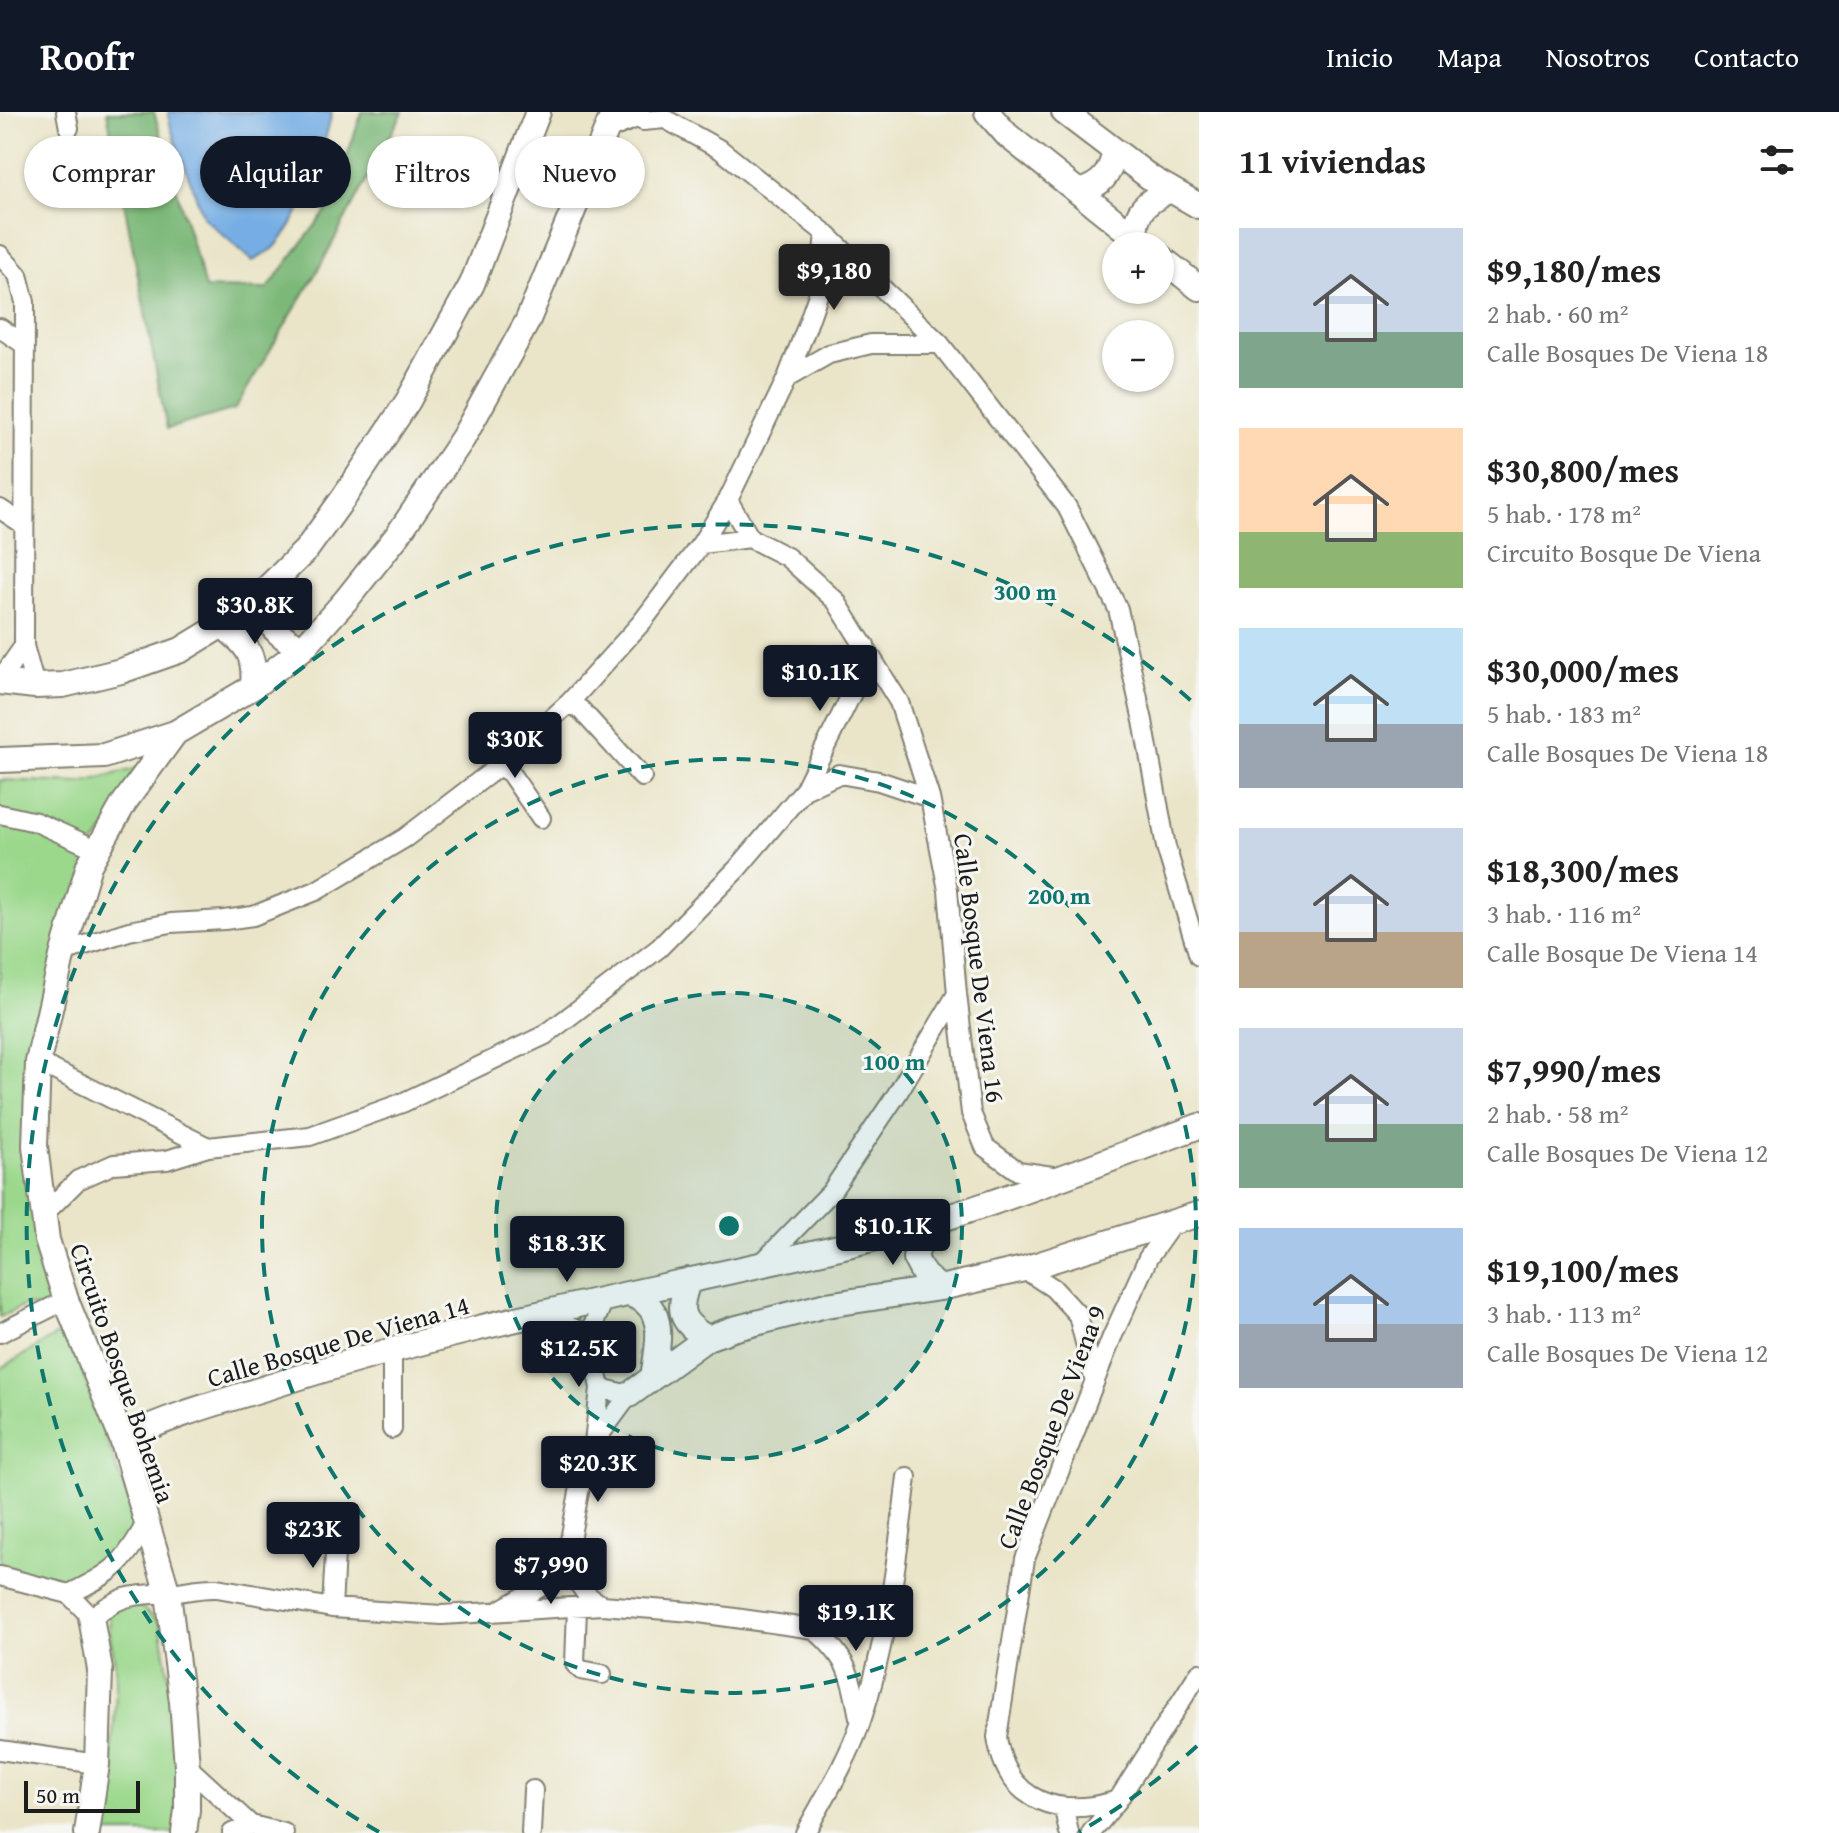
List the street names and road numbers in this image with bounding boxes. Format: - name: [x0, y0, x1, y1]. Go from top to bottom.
- street label: Calle Bosque De Viena 16: [944, 831, 1016, 1105]
- street label: Circuito Bosque Bohemia: [60, 1238, 186, 1509]
- street label: Calle Bosque De Viena 14: [202, 1285, 474, 1397]
- street label: Calle Bosque De Viena 9: [987, 1299, 1115, 1555]

